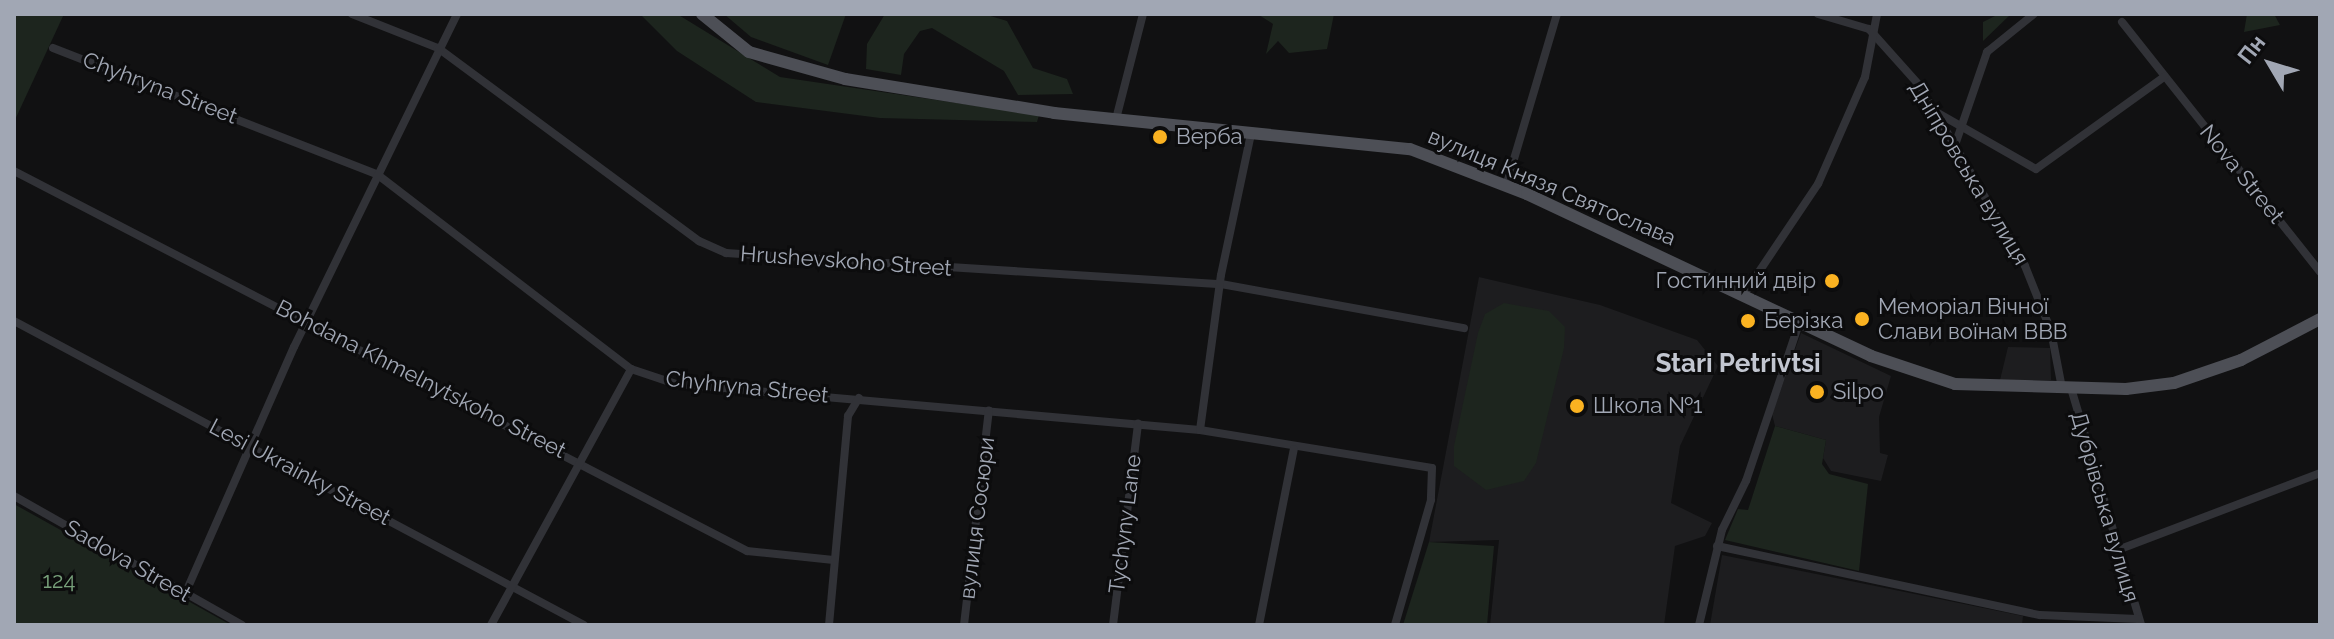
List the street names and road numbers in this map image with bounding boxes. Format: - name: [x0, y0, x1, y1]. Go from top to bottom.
- street label: Chyhryna Street: [79, 46, 241, 130]
- street label: Дніпровська вулиця: [1904, 76, 2034, 270]
- street label: Nova Street: [2194, 119, 2290, 229]
- street label: вулиця Князя Святослава: [1424, 123, 1680, 251]
- street label: Hrushevskoho Street: [739, 240, 953, 282]
- street label: Bohdana Khmelnytskoho Street: [272, 294, 570, 464]
- street label: Chyhryna Street: [664, 365, 830, 409]
- street label: Дубрівська вулиця: [2065, 409, 2145, 605]
- street label: Lesi Ukrainky Street: [205, 413, 395, 531]
- street label: вулиця Сосюри: [954, 435, 1000, 601]
- street label: Tychyny Lane: [1103, 453, 1147, 595]
- street label: Sadova Street: [60, 514, 196, 608]

